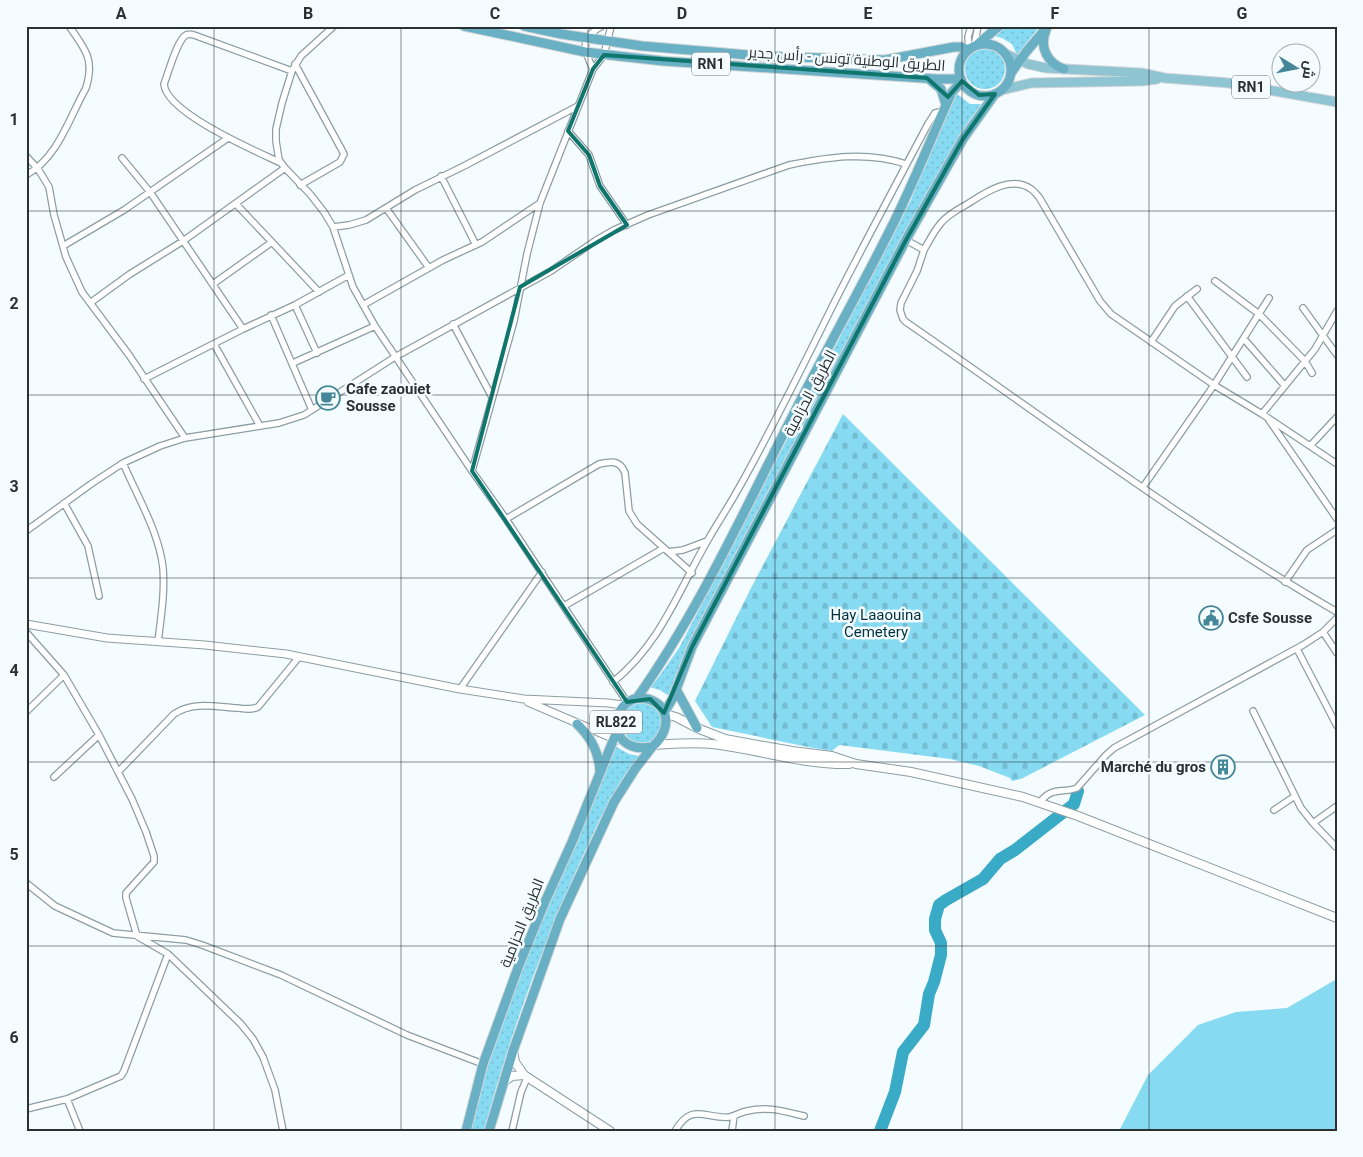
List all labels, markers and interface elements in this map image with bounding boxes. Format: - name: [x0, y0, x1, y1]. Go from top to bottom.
- text: A: [116, 4, 127, 23]
- text: B: [303, 4, 313, 23]
- text: C: [490, 4, 500, 23]
- text: D: [677, 4, 687, 23]
- text: E: [864, 4, 873, 23]
- text: F: [1051, 4, 1060, 23]
- text: G: [1237, 4, 1248, 23]
- street label: الطريق الوطنية تونس - رأس جدير: [747, 42, 946, 76]
- north arrow: [1270, 42, 1320, 92]
- road number: RN1: [692, 52, 730, 76]
- text: ش: [1298, 60, 1318, 81]
- road number: RN1: [1232, 75, 1270, 98]
- text: 1: [9, 110, 19, 129]
- text: 2: [9, 294, 19, 313]
- street label: الطريق الحزامية: [780, 347, 841, 440]
- place label: Cafe zaouiet Sousse: [346, 380, 431, 415]
- cafe icon: Cafe zaouiet Sousse: [315, 385, 341, 411]
- text: 3: [9, 477, 19, 496]
- public building icon: Csfe Sousse: [1198, 605, 1224, 631]
- park label: Hay Laaouina Cemetery: [831, 606, 921, 641]
- place label: Csfe Sousse: [1228, 609, 1312, 627]
- text: 4: [9, 661, 19, 680]
- road number: RL822: [590, 710, 642, 734]
- building icon: Marché du gros: [1210, 754, 1236, 780]
- place label: Marché du gros: [1101, 758, 1206, 776]
- text: 5: [9, 845, 19, 864]
- street label: الطريق الحزامية: [496, 876, 549, 971]
- text: 6: [9, 1028, 19, 1047]

